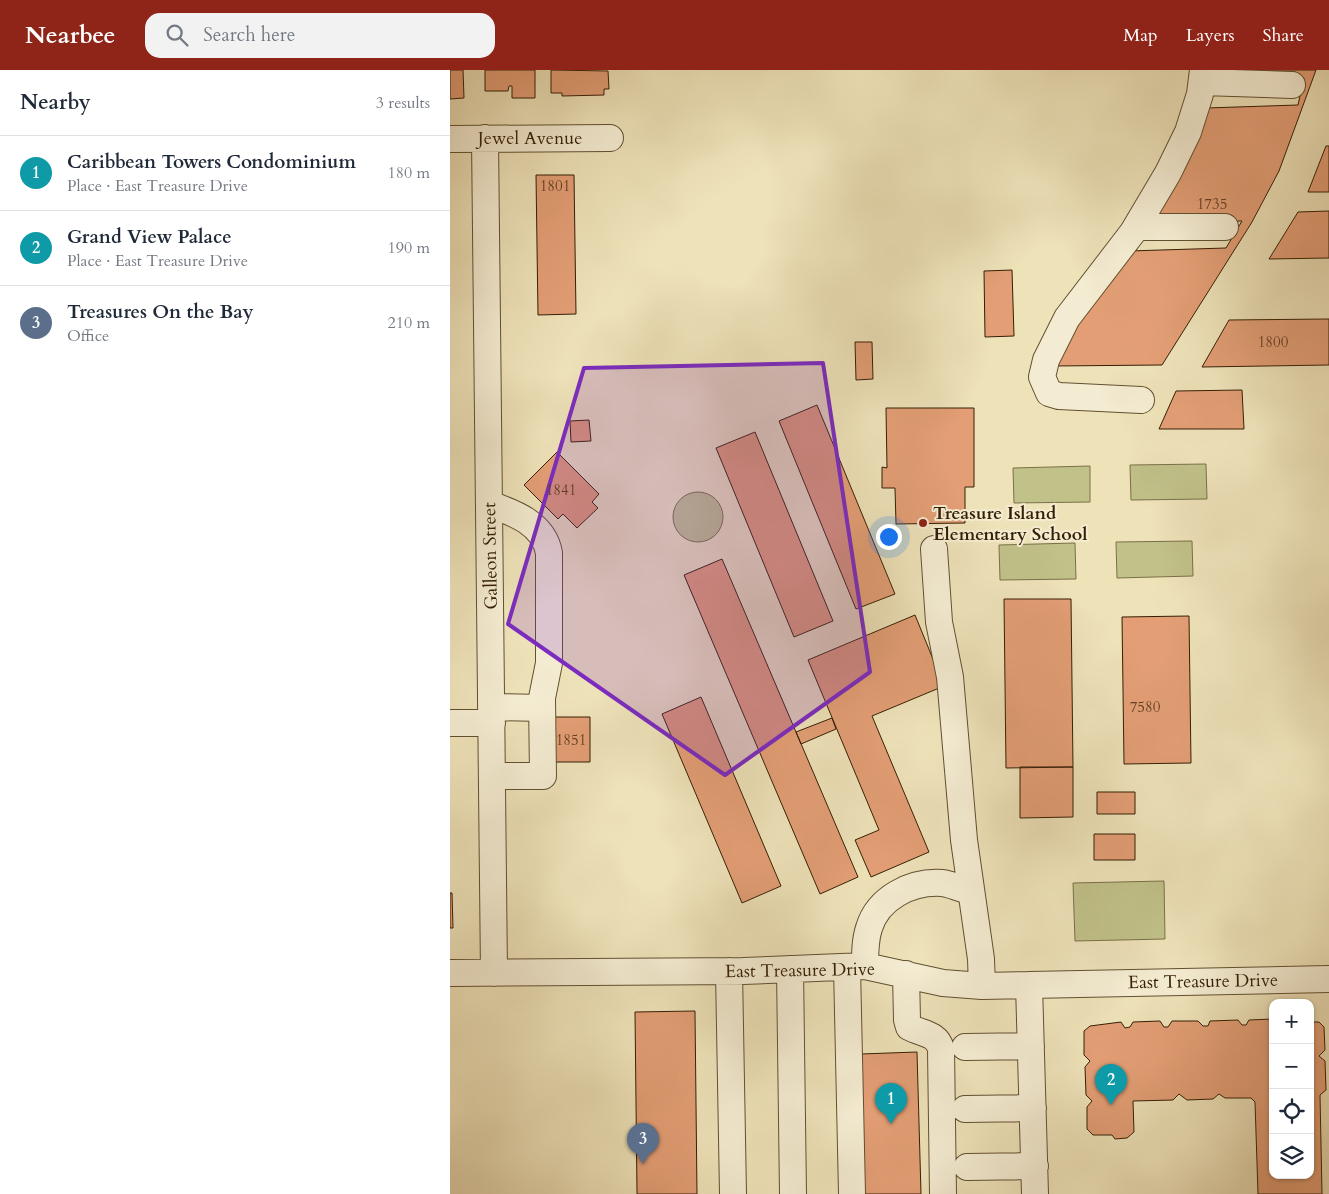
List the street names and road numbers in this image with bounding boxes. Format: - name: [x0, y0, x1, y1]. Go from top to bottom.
- street label: Jewel Avenue: [475, 126, 582, 151]
- street label: Galleon Street: [477, 502, 504, 610]
- street label: East Treasure Drive: [725, 957, 875, 984]
- street label: East Treasure Drive: [1128, 968, 1278, 995]

